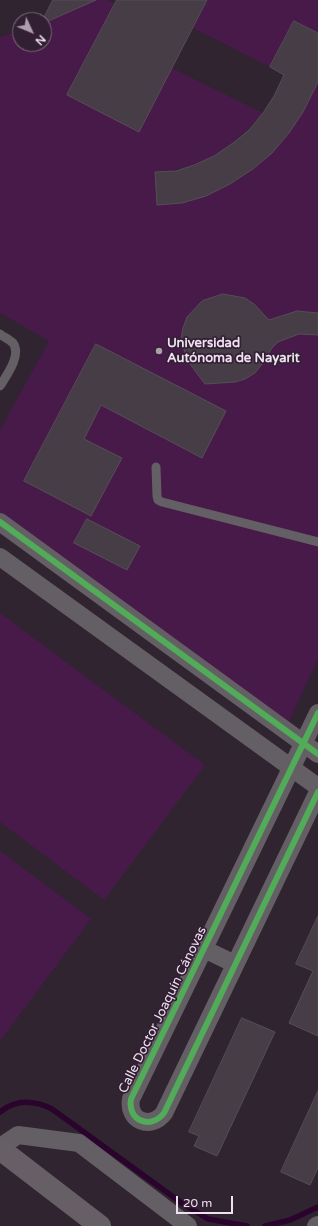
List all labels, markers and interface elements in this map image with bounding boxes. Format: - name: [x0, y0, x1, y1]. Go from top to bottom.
- north arrow: [12, 12, 52, 52]
- text: N: [33, 32, 48, 48]
- place label: Universidad Autónoma de Nayarit: [167, 336, 300, 367]
- marker: Universidad Autónoma de Nayarit: [154, 346, 164, 356]
- street label: Calle Doctor Joaquín Cánovas: [116, 924, 210, 1096]
- scale bar: [178, 1188, 235, 1214]
- text: 20 m: [183, 1196, 212, 1210]

